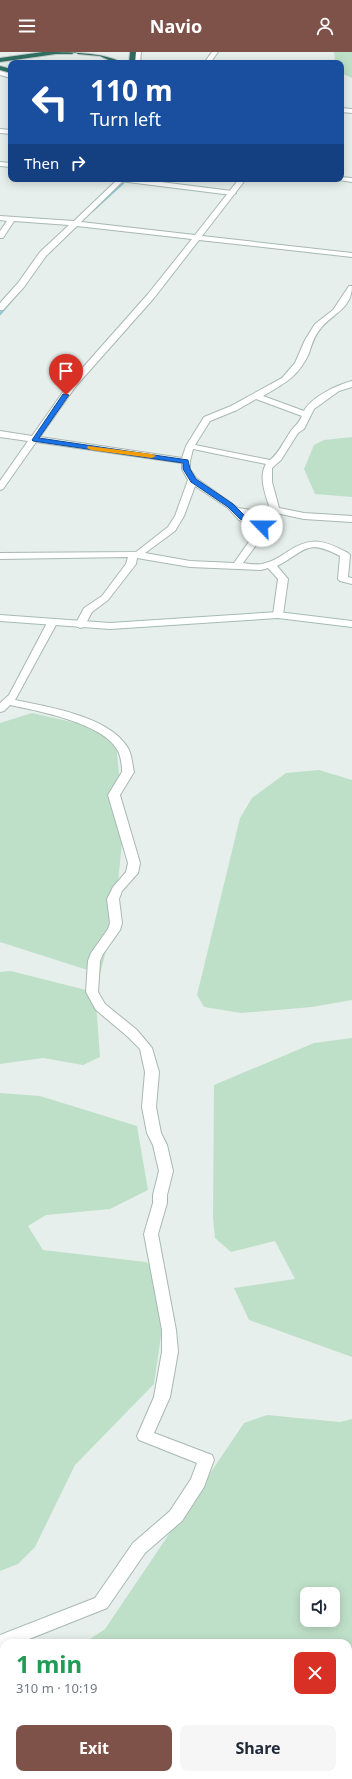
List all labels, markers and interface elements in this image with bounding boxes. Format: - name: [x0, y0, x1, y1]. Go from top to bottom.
- text: Navio: [150, 14, 202, 38]
- icon: menu: [16, 15, 38, 37]
- icon: person: [314, 15, 336, 37]
- text: 110 m: [90, 71, 173, 109]
- icon: left: [24, 76, 76, 128]
- text: Turn left: [90, 107, 161, 131]
- icon: right: [67, 152, 89, 174]
- text: Then: [24, 153, 59, 173]
- pin: [49, 354, 83, 395]
- icon: arrive: [55, 360, 77, 382]
- position arrow: [241, 505, 283, 547]
- map controls: [300, 1587, 340, 1627]
- button: sound: [300, 1587, 340, 1627]
- text: 1 min: [16, 1647, 82, 1680]
- button: close: [294, 1652, 336, 1694]
- text: 310 m · 10:19: [16, 1679, 97, 1697]
- button: Exit: [16, 1725, 172, 1771]
- button: Share: [180, 1725, 336, 1771]

